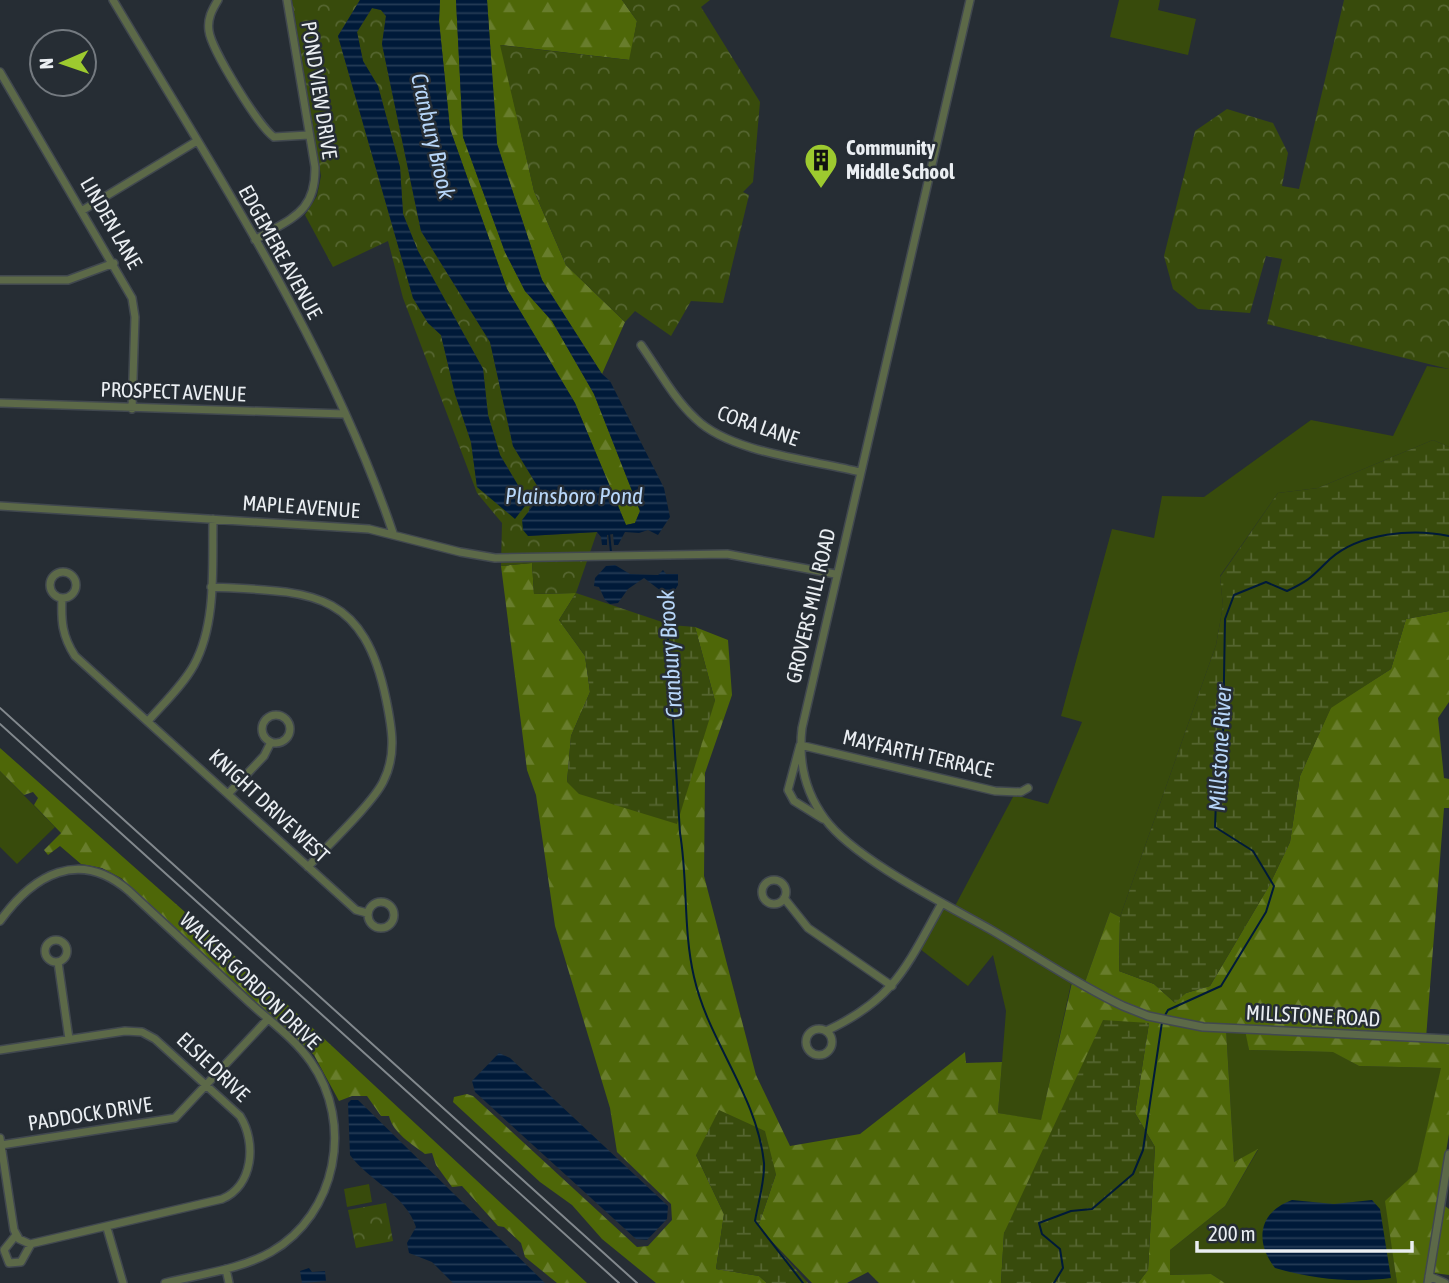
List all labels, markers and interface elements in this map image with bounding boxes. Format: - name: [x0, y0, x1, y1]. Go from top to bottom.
- street label: POND VIEW DRIVE: [297, 19, 343, 160]
- north arrow: [28, 28, 98, 98]
- text: N: [35, 58, 57, 70]
- water label: Cranbury Brook: [406, 70, 460, 202]
- place label: Community Middle School: [846, 135, 955, 183]
- building icon: Community Middle School: [802, 141, 840, 190]
- street label: LINDEN LANE: [76, 173, 148, 273]
- street label: EDGEMERE AVENUE: [234, 181, 328, 323]
- street label: PROSPECT AVENUE: [100, 376, 246, 406]
- street label: CORA LANE: [714, 400, 802, 450]
- water label: Plainsboro Pond: [505, 483, 643, 509]
- street label: MAPLE AVENUE: [242, 490, 361, 522]
- street label: GROVERS MILL ROAD: [781, 526, 839, 685]
- water label: Cranbury Brook: [652, 588, 687, 719]
- water label: Millstone River: [1204, 683, 1236, 812]
- street label: MAYFARTH TERRACE: [841, 724, 996, 782]
- street label: KNIGHT DRIVE WEST: [205, 743, 335, 867]
- street label: WALKER GORDON DRIVE: [176, 907, 326, 1054]
- street label: MILLSTONE ROAD: [1245, 1000, 1381, 1031]
- street label: ELSIE DRIVE: [173, 1027, 255, 1106]
- street label: PADDOCK DRIVE: [26, 1091, 153, 1135]
- scale bar: [1197, 1210, 1412, 1254]
- text: 200 m: [1208, 1221, 1256, 1245]

